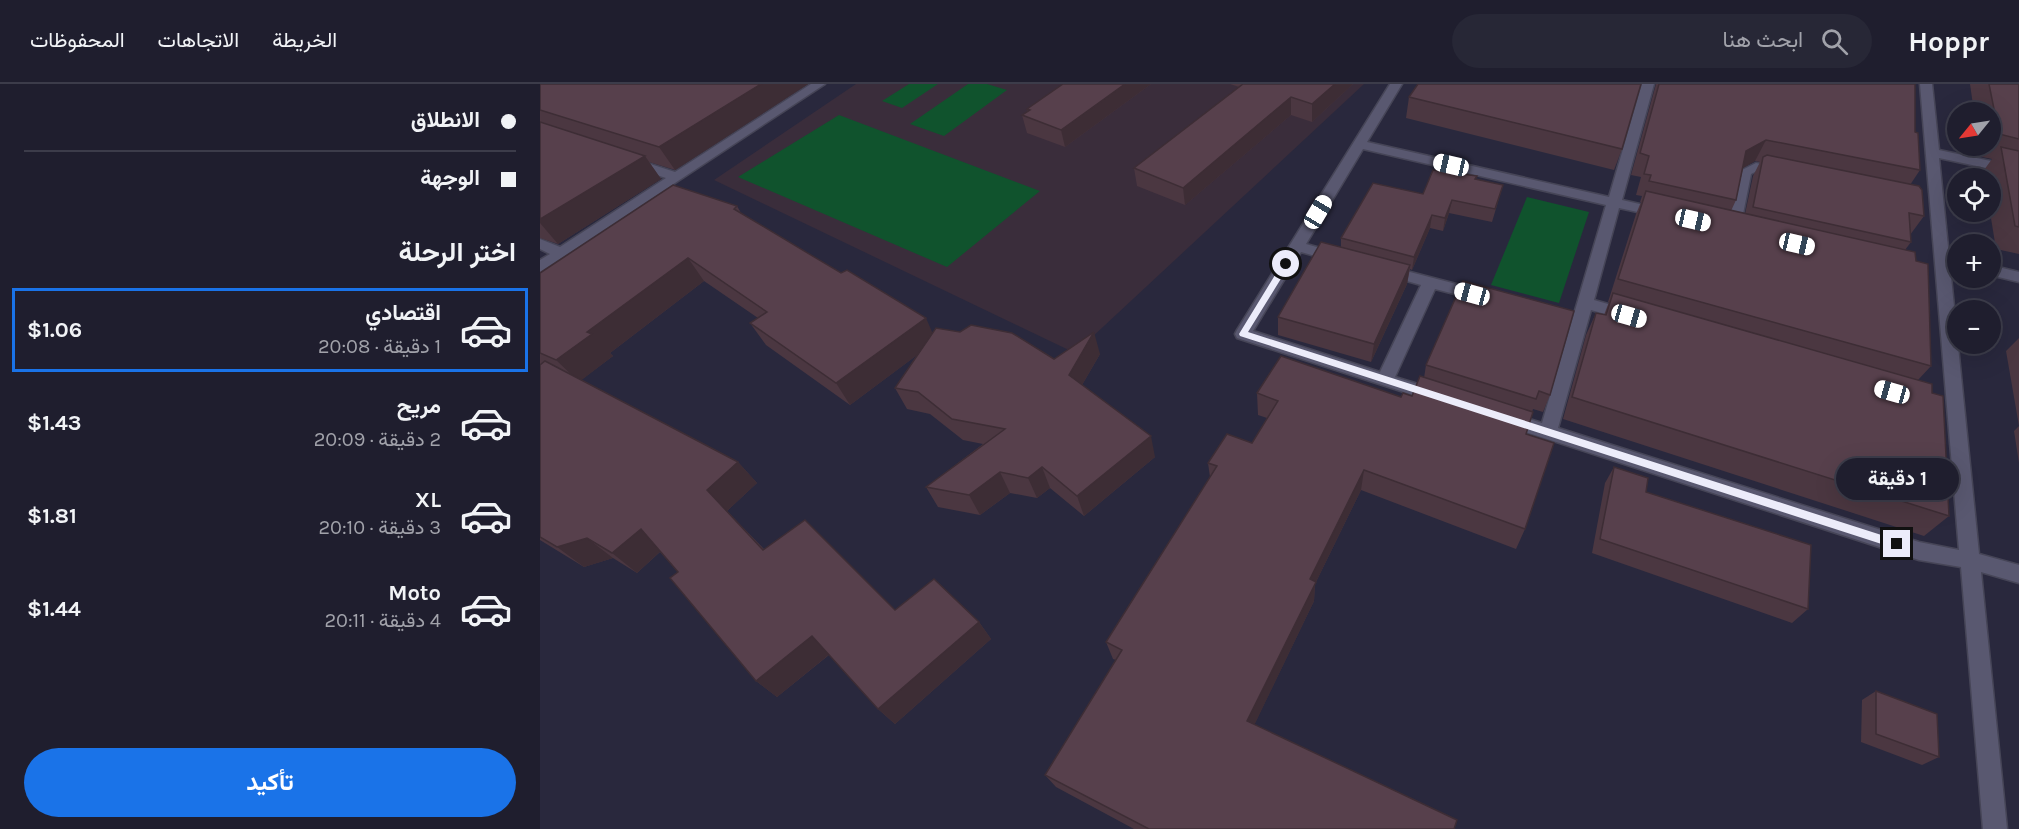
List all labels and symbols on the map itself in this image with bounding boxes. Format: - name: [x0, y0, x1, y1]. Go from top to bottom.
- north arrow: [1947, 102, 2001, 156]
- car: [1431, 152, 1471, 178]
- car: [1301, 192, 1335, 232]
- car: [1673, 207, 1713, 233]
- car: [1777, 231, 1817, 257]
- route start: [1272, 250, 1299, 277]
- car: [1452, 281, 1492, 307]
- car: [1609, 302, 1649, 330]
- car: [1872, 378, 1912, 406]
- callout: 1 دقيقة: [1836, 457, 1958, 499]
- route end: [1883, 530, 1910, 557]

